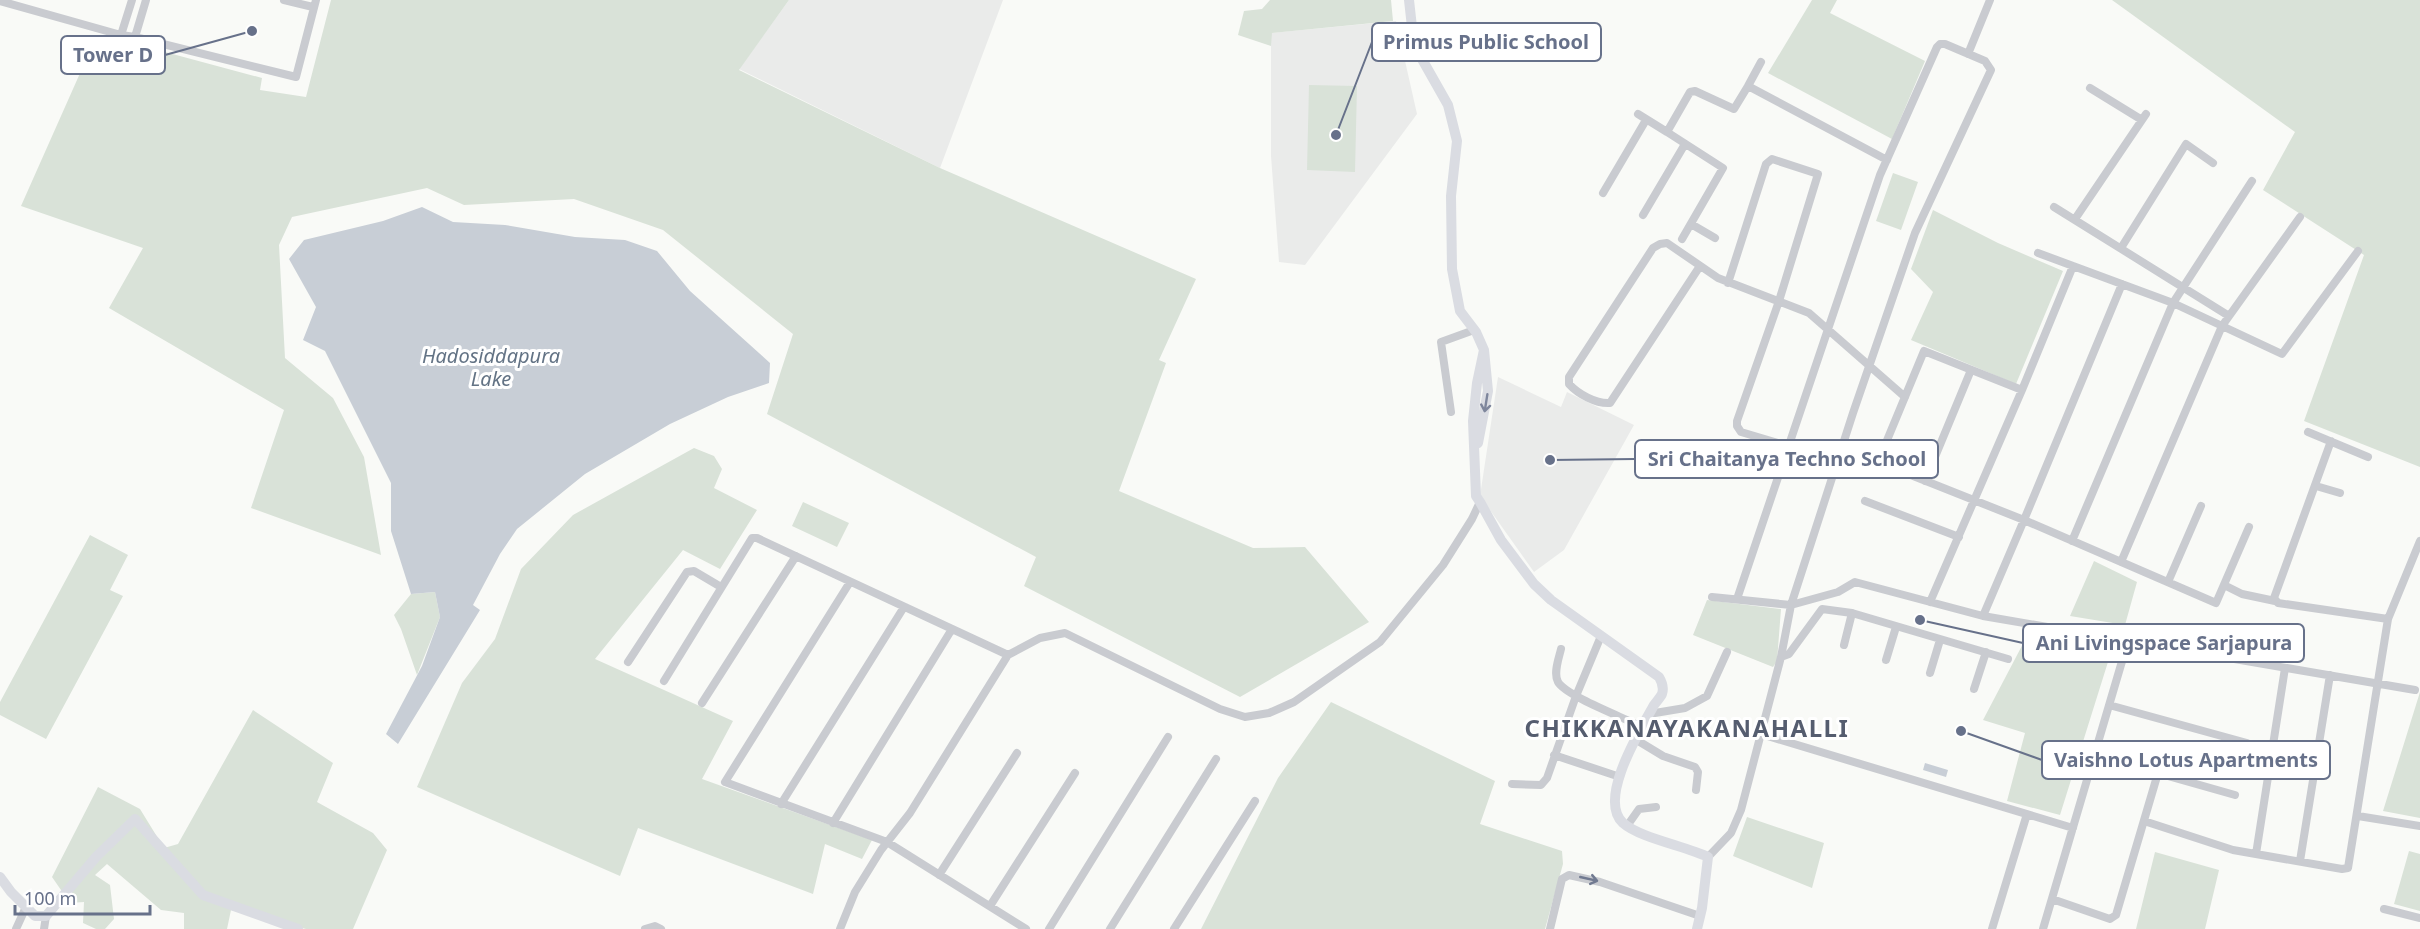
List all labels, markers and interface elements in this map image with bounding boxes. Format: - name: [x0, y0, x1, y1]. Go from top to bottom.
- callout: Primus Public School: [1372, 23, 1601, 61]
- text: Primus Public School: [1383, 28, 1589, 55]
- callout: Tower D: [61, 36, 165, 74]
- text: Tower D: [73, 41, 153, 68]
- water label: Hadosiddapura Lake: [422, 342, 560, 392]
- one-way arrow: [1481, 392, 1492, 412]
- callout: Sri Chaitanya Techno School: [1635, 440, 1938, 478]
- text: Sri Chaitanya Techno School: [1648, 445, 1926, 472]
- callout: Ani Livingspace Sarjapura: [2023, 624, 2304, 662]
- text: Ani Livingspace Sarjapura: [2036, 629, 2292, 656]
- district label: CHIKKANAYAKANAHALLI: [1525, 711, 1849, 744]
- callout: Vaishno Lotus Apartments: [2042, 741, 2330, 779]
- text: Vaishno Lotus Apartments: [2054, 746, 2318, 773]
- one-way arrow: [1579, 874, 1598, 886]
- scale bar: [15, 878, 150, 916]
- text: 100 m: [24, 886, 76, 910]

